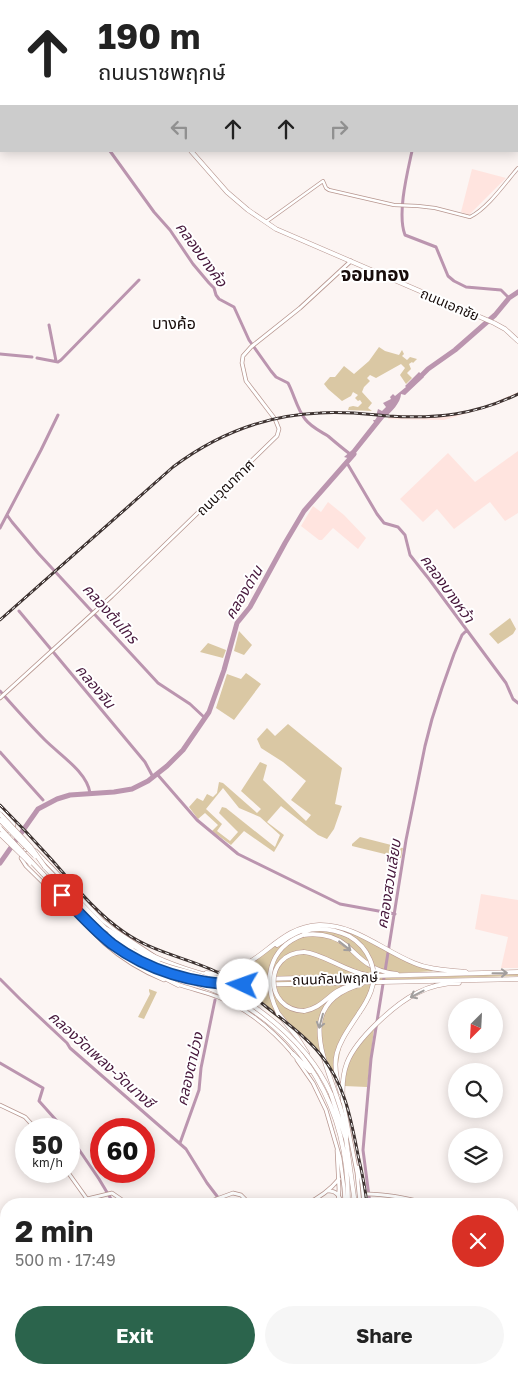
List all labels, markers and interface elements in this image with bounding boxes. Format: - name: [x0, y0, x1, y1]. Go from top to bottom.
- text: 190 m: [98, 15, 200, 57]
- icon: ahead: [15, 20, 80, 85]
- text: ถนนราชพฤกษ์: [98, 58, 226, 85]
- icon: left: [166, 115, 194, 143]
- icon: ahead: [219, 115, 247, 143]
- icon: ahead: [272, 115, 300, 143]
- icon: right: [325, 115, 353, 143]
- water label: คลองบางค้อ: [173, 218, 232, 291]
- district label: จอมทอง: [341, 262, 409, 285]
- street label: ถนนเอกชัย: [418, 284, 482, 324]
- district label: บางค้อ: [152, 313, 196, 333]
- street label: ถนนวุฒากาศ: [193, 455, 258, 519]
- water label: คลองบางหว้า: [417, 550, 479, 626]
- water label: คลองด่าน: [220, 561, 266, 622]
- water label: คลองต้นไทร: [79, 579, 144, 648]
- water label: คลองจีน: [73, 660, 120, 712]
- water label: คลองสวนเลียบ: [372, 837, 404, 930]
- pin: [41, 874, 83, 916]
- icon: arrive: [48, 881, 76, 909]
- one-way arrow: [339, 940, 352, 951]
- position arrow: [216, 958, 268, 1010]
- street label: ถนนกัลปพฤกษ์: [292, 968, 378, 988]
- one-way arrow: [492, 968, 508, 978]
- one-way arrow: [410, 990, 425, 999]
- north arrow: [448, 998, 502, 1052]
- map controls: [448, 998, 503, 1183]
- water label: คลองวัดเพลง-วัดนางชี: [45, 1007, 160, 1113]
- one-way arrow: [316, 1013, 325, 1029]
- water label: คลองตาม่วง: [172, 1030, 206, 1107]
- button: search: [448, 1063, 503, 1118]
- speed limit sign: 60: [90, 1118, 155, 1183]
- button: layers: [448, 1128, 503, 1183]
- text: 50: [32, 1129, 63, 1160]
- text: km/h: [32, 1155, 63, 1170]
- text: 2 min: [15, 1213, 93, 1249]
- button: close: [452, 1215, 504, 1267]
- text: 500 m · 17:49: [15, 1250, 116, 1270]
- button: Exit: [15, 1306, 255, 1364]
- button: Share: [265, 1306, 504, 1364]

